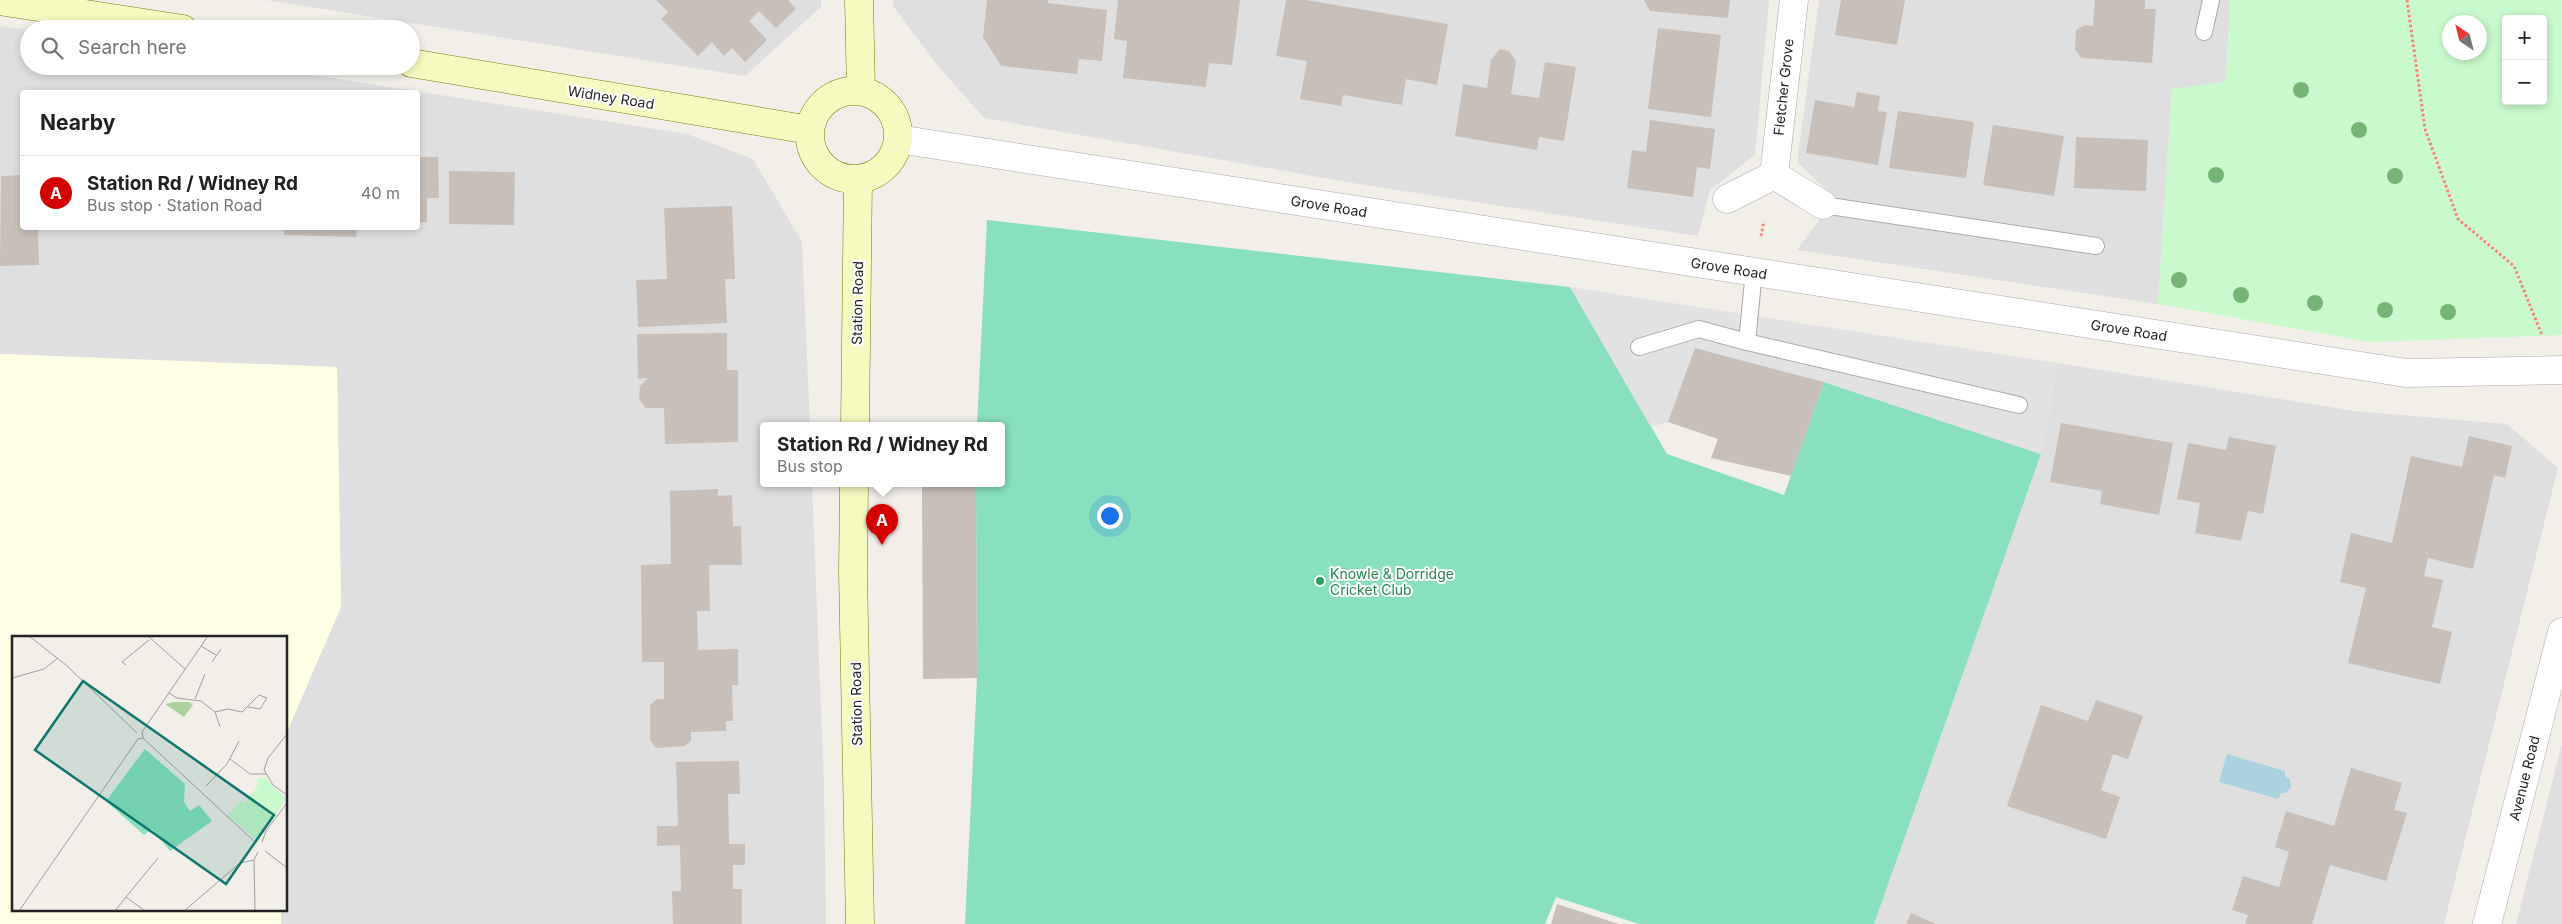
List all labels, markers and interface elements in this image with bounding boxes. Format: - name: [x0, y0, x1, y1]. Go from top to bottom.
- north arrow: [2442, 15, 2487, 60]
- map controls: [2502, 15, 2547, 105]
- button: +: [2502, 15, 2547, 60]
- search box: [20, 20, 420, 75]
- icon: search: [38, 34, 66, 62]
- text: Search here: [78, 36, 187, 59]
- street label: Fletcher Grove: [1769, 38, 1797, 136]
- button: −: [2502, 60, 2547, 105]
- street label: Widney Road: [566, 82, 656, 112]
- text: Nearby: [40, 110, 115, 135]
- text: Station Rd / Widney Rd: [87, 172, 298, 195]
- text: A: [50, 183, 62, 203]
- text: 40 m: [361, 183, 400, 203]
- street label: Grove Road: [1290, 192, 1368, 220]
- text: Bus stop · Station Road: [87, 195, 262, 215]
- street label: Grove Road: [1690, 254, 1768, 282]
- street label: Station Road: [848, 261, 866, 345]
- street label: Grove Road: [2090, 316, 2168, 344]
- popup: [760, 422, 1005, 487]
- text: Station Rd / Widney Rd: [777, 433, 988, 456]
- text: Bus stop: [777, 456, 843, 476]
- your location: [1097, 503, 1123, 529]
- pin: A: [866, 504, 898, 545]
- place label: Knowle & Dorridge Cricket Club: [1330, 565, 1454, 598]
- marker: Knowle & Dorridge Cricket Club: [1314, 575, 1326, 587]
- inset map: [12, 636, 288, 912]
- street label: Station Road: [847, 662, 865, 746]
- street label: Avenue Road: [2505, 734, 2543, 822]

